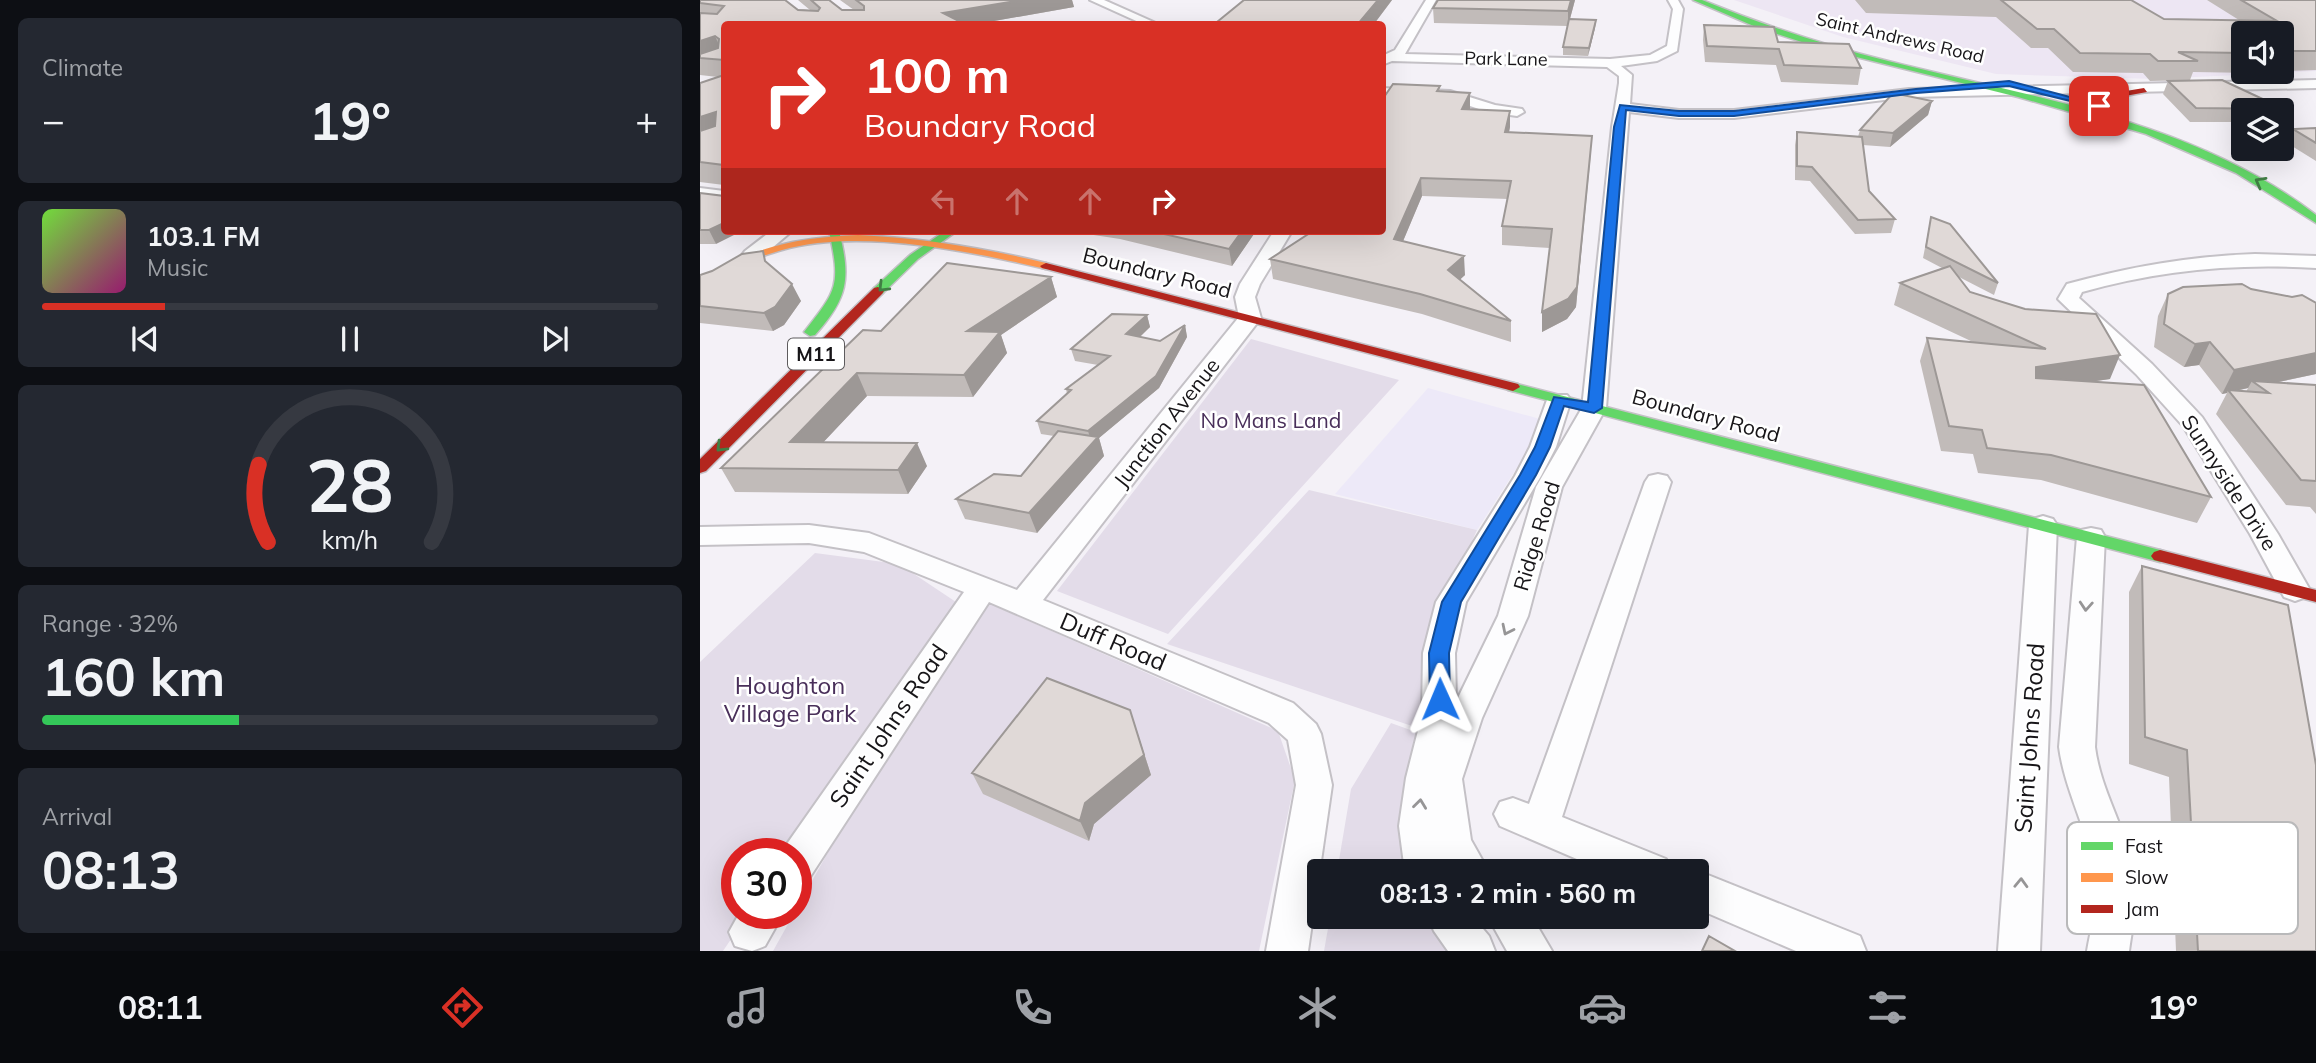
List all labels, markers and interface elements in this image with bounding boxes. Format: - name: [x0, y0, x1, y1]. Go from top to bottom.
- street label: Saint Andrews Road: [1814, 7, 1986, 68]
- map controls: [2231, 21, 2294, 161]
- button: sound: [2231, 21, 2294, 84]
- text: 100 m: [864, 44, 1010, 105]
- street label: Park Lane: [1464, 46, 1548, 71]
- icon: right: [749, 49, 840, 140]
- text: Climate: [42, 53, 123, 82]
- pin: [2069, 76, 2129, 136]
- icon: arrive: [2080, 87, 2118, 125]
- text: 19°: [309, 88, 391, 153]
- text: −: [42, 96, 65, 144]
- text: +: [635, 96, 658, 144]
- button: layers: [2231, 98, 2294, 161]
- text: Boundary Road: [864, 105, 1096, 145]
- one-way arrow: [2254, 177, 2267, 190]
- icon: left: [925, 182, 963, 220]
- icon: ahead: [998, 182, 1036, 220]
- icon: ahead: [1071, 182, 1109, 220]
- icon: right: [1144, 182, 1182, 220]
- text: 103.1 FM: [147, 220, 260, 253]
- street label: Boundary Road: [1080, 241, 1234, 303]
- text: Music: [147, 253, 208, 282]
- one-way arrow: [878, 279, 891, 292]
- icon: previous: [126, 320, 164, 358]
- icon: pause: [331, 320, 369, 358]
- icon: next: [536, 320, 574, 358]
- road number: M11: [788, 338, 844, 370]
- street label: Junction Avenue: [1108, 353, 1225, 492]
- street label: Boundary Road: [1629, 383, 1783, 447]
- park label: No Mans Land: [1201, 407, 1341, 433]
- street label: Sunnyside Drive: [2176, 410, 2283, 555]
- text: 28: [306, 439, 394, 530]
- one-way arrow: [716, 439, 729, 452]
- street label: Ridge Road: [1507, 478, 1565, 594]
- text: km/h: [322, 523, 378, 554]
- one-way arrow: [2079, 600, 2094, 611]
- street label: Duff Road: [1056, 605, 1171, 677]
- text: Range · 32%: [42, 609, 178, 638]
- one-way arrow: [1501, 622, 1515, 635]
- street label: Saint Johns Road: [822, 638, 954, 813]
- street label: Saint Johns Road: [2007, 642, 2051, 834]
- text: 160 km: [42, 644, 225, 709]
- position arrow: [1403, 662, 1477, 736]
- park label: Houghton Village Park: [724, 670, 857, 728]
- one-way arrow: [1413, 798, 1428, 810]
- text: Arrival: [42, 802, 112, 831]
- legend: [2067, 822, 2298, 934]
- text: Fast: [2125, 834, 2163, 858]
- text: 08:13: [42, 837, 180, 902]
- speed limit sign: 30: [721, 838, 812, 929]
- text: Slow: [2125, 865, 2169, 889]
- text: 08:13 · 2 min · 560 m: [1380, 877, 1636, 910]
- one-way arrow: [2014, 877, 2029, 888]
- text: Jam: [2125, 897, 2159, 921]
- icon: directions: [438, 983, 487, 1032]
- icon: music: [723, 983, 772, 1032]
- icon: phone: [1008, 983, 1057, 1032]
- icon: climate: [1293, 983, 1342, 1032]
- icon: car: [1578, 983, 1627, 1032]
- icon: filters: [1863, 983, 1912, 1032]
- text: 08:11: [118, 987, 203, 1027]
- text: 19°: [2147, 987, 2198, 1027]

